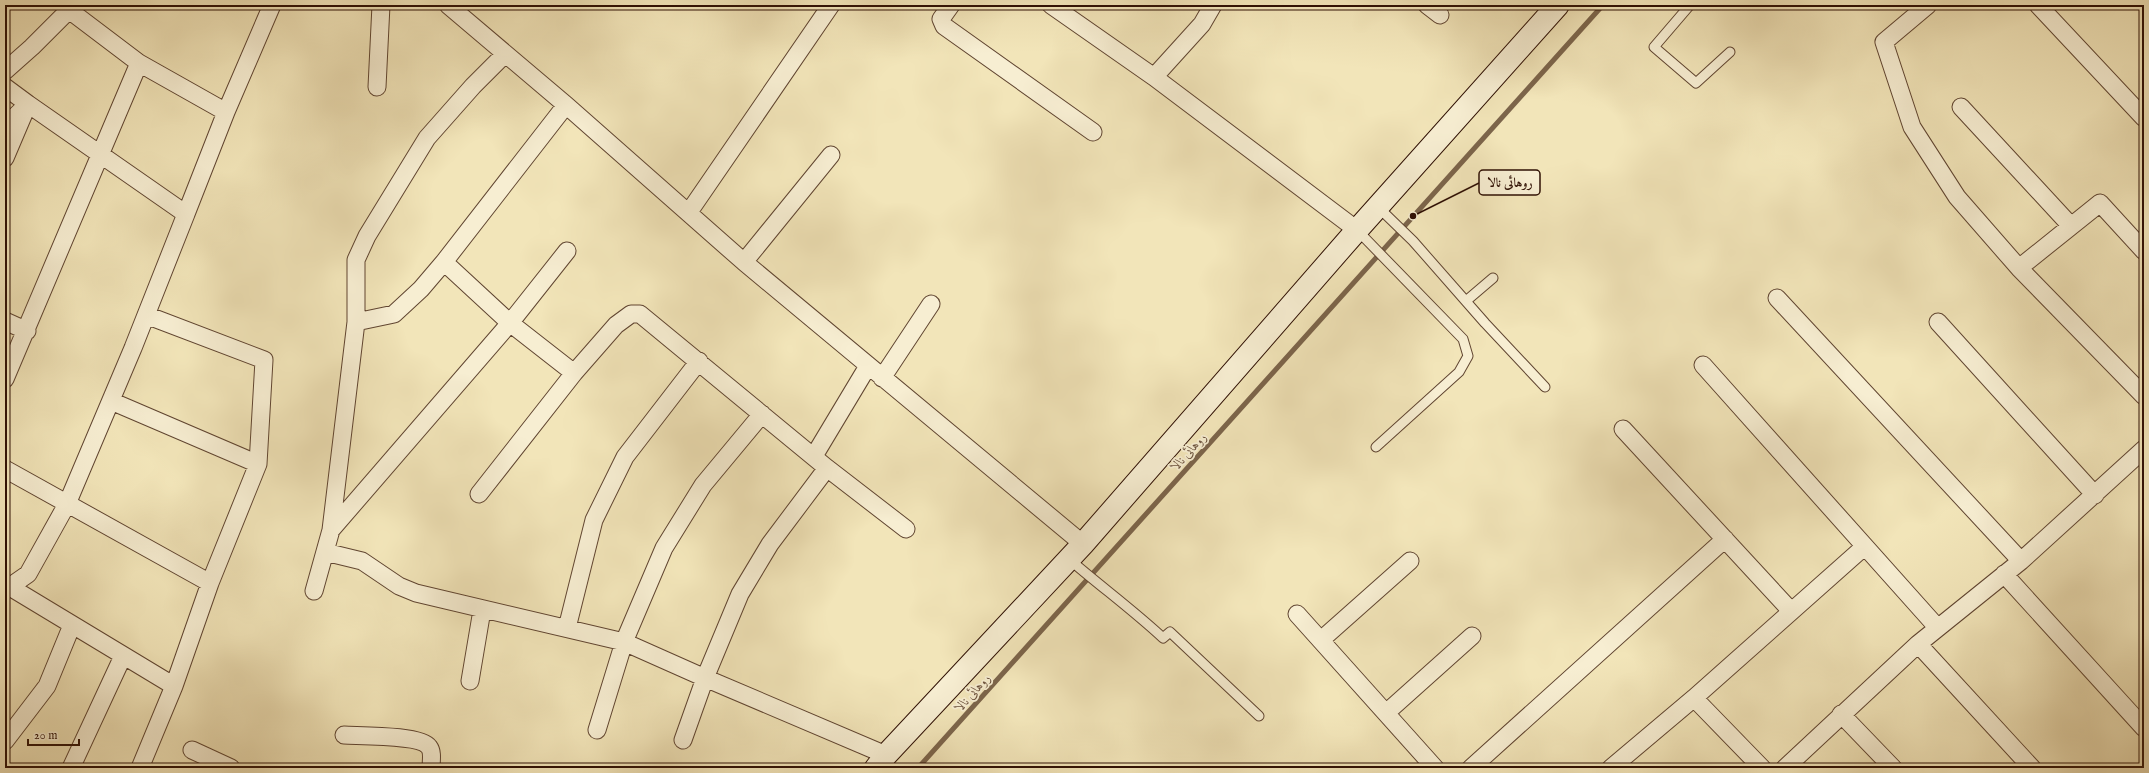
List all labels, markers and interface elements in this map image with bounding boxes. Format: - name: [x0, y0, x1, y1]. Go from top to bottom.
- callout: روہائی نالا: [1479, 170, 1540, 195]
- text: روہائی نالا: [1487, 175, 1533, 192]
- water label: روہائی نالا: [1167, 429, 1211, 475]
- water label: روہائی نالا: [951, 670, 995, 716]
- scale bar: [28, 721, 79, 747]
- text: 20 m: [34, 728, 57, 743]

